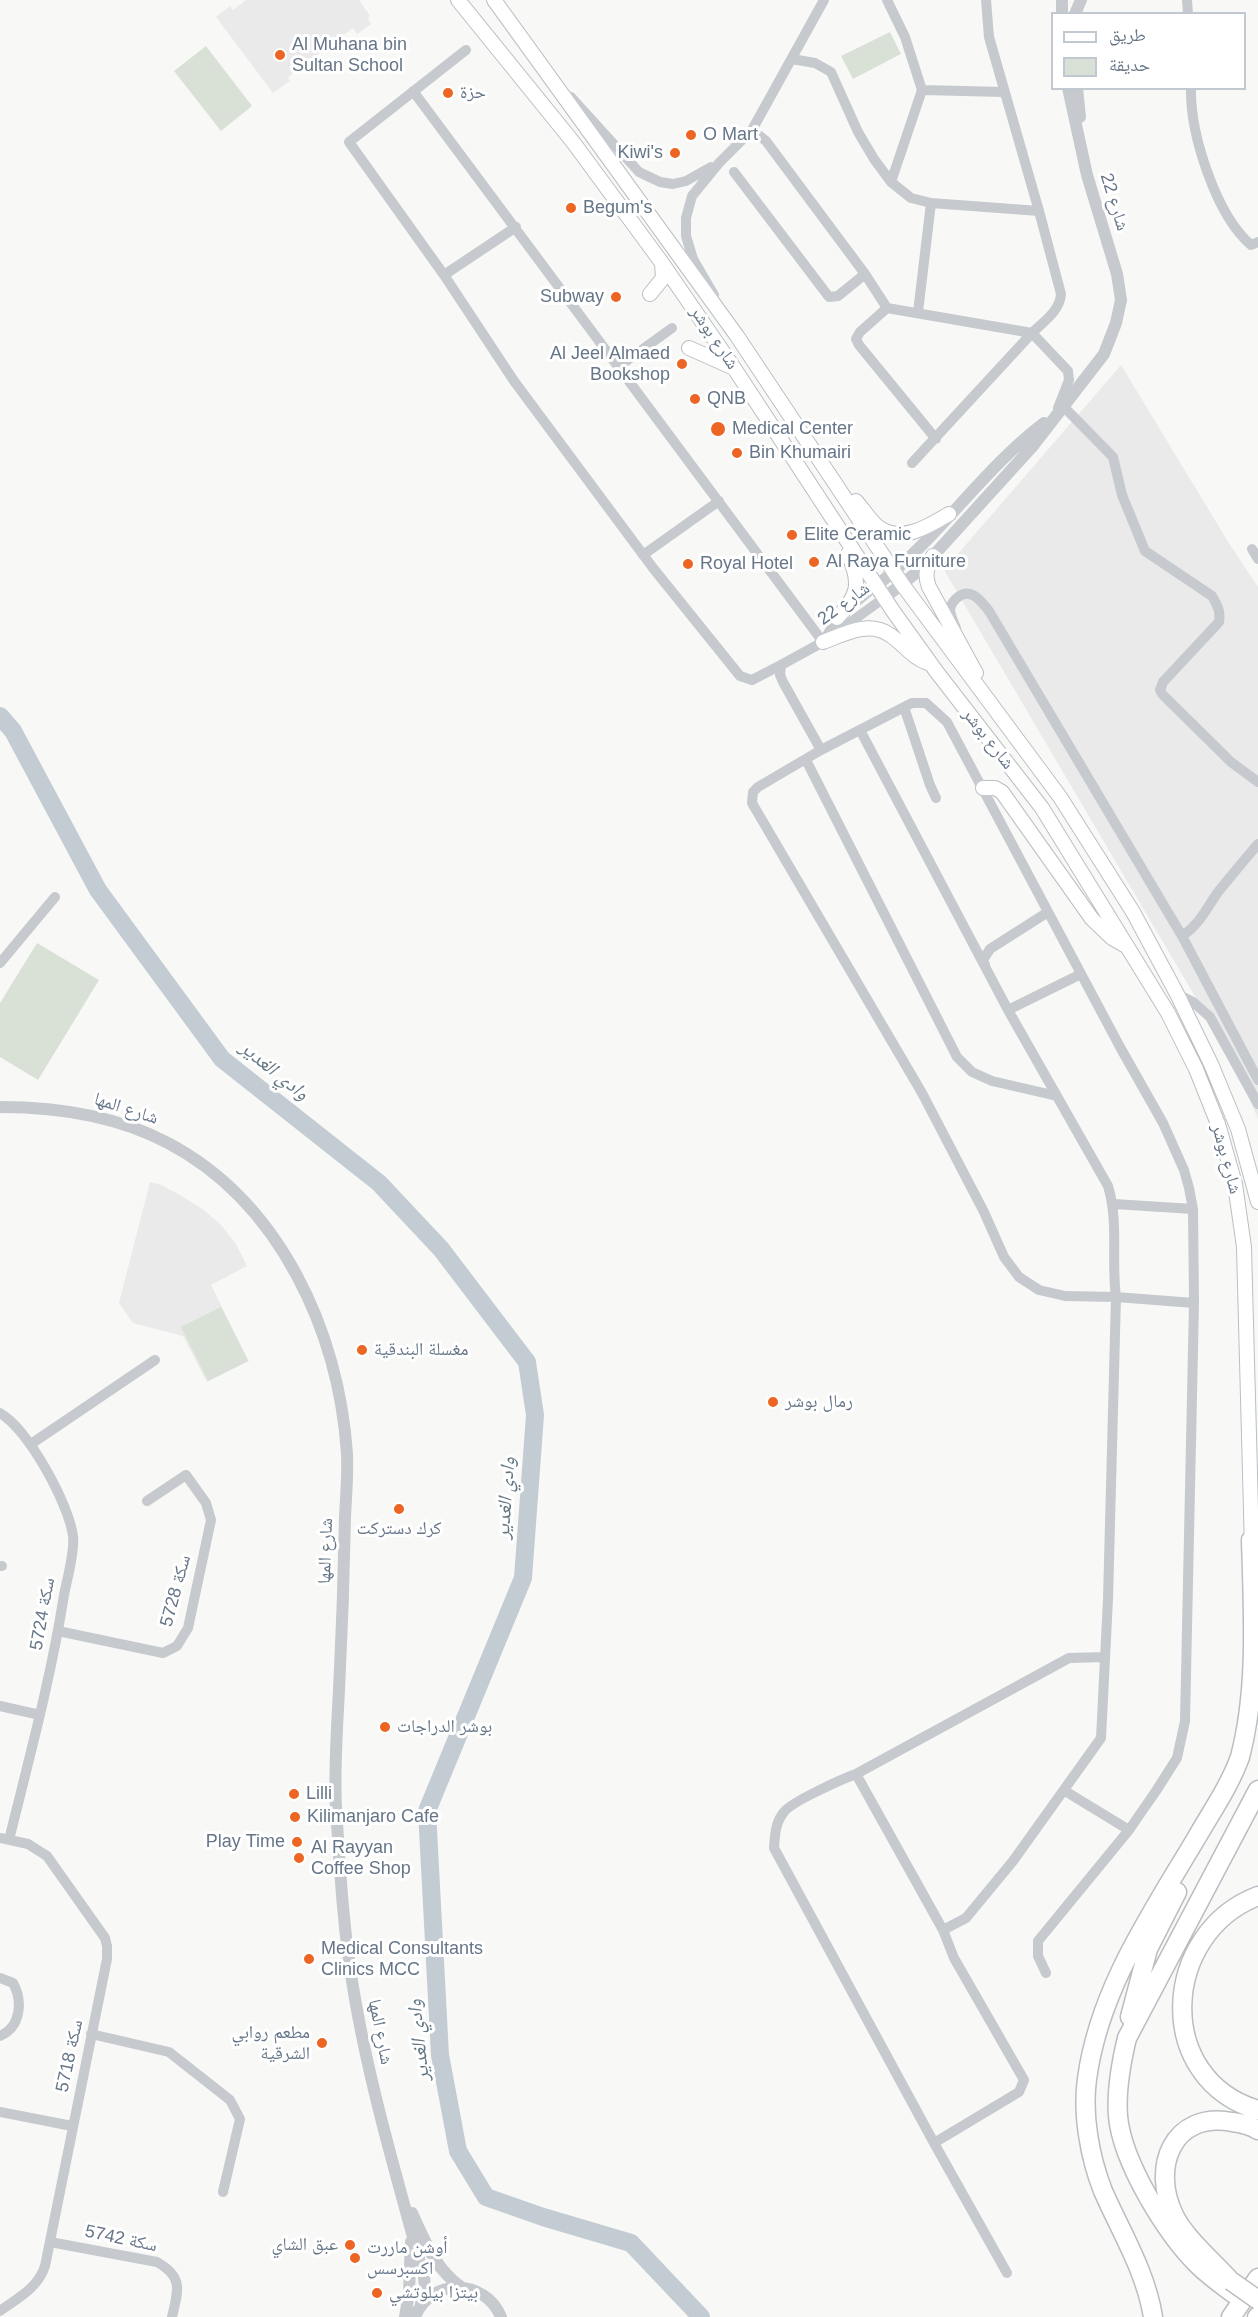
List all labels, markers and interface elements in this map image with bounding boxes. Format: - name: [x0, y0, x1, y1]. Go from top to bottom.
- legend: [1051, 12, 1246, 90]
- text: طريق: [1109, 25, 1146, 45]
- place label: Al Muhana bin Sultan School: [292, 34, 407, 76]
- marker: Al Muhana bin Sultan School: [273, 48, 287, 62]
- text: حديقة: [1109, 55, 1150, 75]
- place label: حزة: [460, 82, 486, 104]
- marker: حزة: [441, 86, 455, 100]
- place label: O Mart: [703, 124, 758, 146]
- marker: O Mart: [684, 128, 698, 142]
- place label: Kiwi's: [618, 142, 663, 164]
- marker: Kiwi's: [668, 146, 682, 160]
- street label: شارع 22: [1095, 171, 1133, 233]
- place label: Begum's: [583, 197, 652, 219]
- marker: Begum's: [564, 201, 578, 215]
- place label: Subway: [540, 286, 604, 308]
- marker: Subway: [609, 290, 623, 304]
- street label: شارع بوشر: [685, 302, 743, 374]
- place label: Al Jeel Almaed Bookshop: [550, 343, 670, 386]
- marker: Al Jeel Almaed Bookshop: [675, 357, 689, 371]
- place label: QNB: [707, 388, 746, 410]
- marker: QNB: [688, 392, 702, 406]
- place label: Medical Center: [732, 418, 853, 440]
- marker: Medical Center: [709, 420, 727, 438]
- place label: Bin Khumairi: [749, 442, 851, 464]
- marker: Bin Khumairi: [730, 446, 744, 460]
- place label: Elite Ceramic: [804, 524, 911, 546]
- marker: Elite Ceramic: [785, 528, 799, 542]
- place label: Al Raya Furniture: [826, 551, 966, 573]
- place label: Royal Hotel: [700, 553, 793, 575]
- marker: Al Raya Furniture: [807, 555, 821, 569]
- marker: Royal Hotel: [681, 557, 695, 571]
- street label: شارع 22: [814, 578, 874, 630]
- street label: شارع بوشر: [957, 704, 1019, 774]
- water label: وادي الغدير: [235, 1036, 313, 1106]
- street label: شارع المها: [91, 1089, 161, 1129]
- street label: شارع بوشر: [1206, 1122, 1246, 1196]
- place label: مغسلة البندقية: [374, 1339, 468, 1361]
- marker: مغسلة البندقية: [355, 1343, 369, 1357]
- place label: رمال بوشر: [785, 1391, 853, 1413]
- marker: رمال بوشر: [766, 1395, 780, 1409]
- water label: وادي الغدير: [491, 1456, 521, 1540]
- marker: كرك دستركت: [392, 1502, 406, 1516]
- street label: شارع المها: [314, 1518, 338, 1584]
- place label: كرك دستركت: [356, 1518, 442, 1540]
- street label: سكة 5728: [156, 1553, 196, 1629]
- street label: سكة 5724: [26, 1576, 60, 1652]
- place label: بوشر الدراجات: [397, 1716, 492, 1738]
- marker: بوشر الدراجات: [378, 1720, 392, 1734]
- place label: Lilli: [306, 1783, 332, 1805]
- marker: Lilli: [287, 1787, 301, 1801]
- place label: Kilimanjaro Cafe: [307, 1806, 439, 1828]
- marker: Kilimanjaro Cafe: [288, 1810, 302, 1824]
- place label: Play Time: [206, 1831, 285, 1853]
- marker: Play Time: [290, 1835, 304, 1849]
- place label: Al Rayyan Coffee Shop: [311, 1837, 411, 1880]
- marker: Al Rayyan Coffee Shop: [292, 1851, 306, 1865]
- place label: Medical Consultants Clinics MCC: [321, 1938, 483, 1980]
- marker: Medical Consultants Clinics MCC: [302, 1952, 316, 1966]
- street label: شارع المها: [363, 1997, 397, 2067]
- water label: وادي الغدير: [403, 1998, 435, 2082]
- street label: سكة 5718: [52, 2018, 88, 2094]
- place label: مطعم روابي الشرقية: [232, 2022, 310, 2064]
- marker: مطعم روابي الشرقية: [315, 2036, 329, 2050]
- street label: سكة 5742: [83, 2221, 159, 2257]
- place label: عبق الشاي: [271, 2234, 338, 2256]
- place label: أوشن ماررت اكسبرسس: [367, 2237, 448, 2280]
- marker: عبق الشاي: [343, 2238, 357, 2252]
- marker: أوشن ماررت اكسبرسس: [348, 2251, 362, 2265]
- place label: بيتزا بيلوتشي: [389, 2282, 478, 2304]
- marker: بيتزا بيلوتشي: [370, 2286, 384, 2300]

